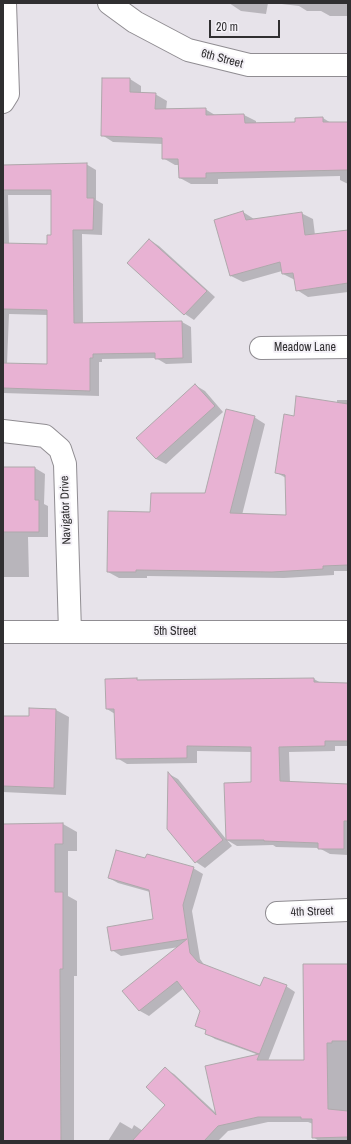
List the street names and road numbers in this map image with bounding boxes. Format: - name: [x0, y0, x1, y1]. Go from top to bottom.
- street label: 6th Street: [200, 47, 244, 71]
- street label: Meadow Lane: [274, 341, 336, 355]
- street label: Navigator Drive: [58, 475, 74, 545]
- street label: 5th Street: [154, 625, 196, 639]
- street label: 4th Street: [290, 904, 334, 920]

